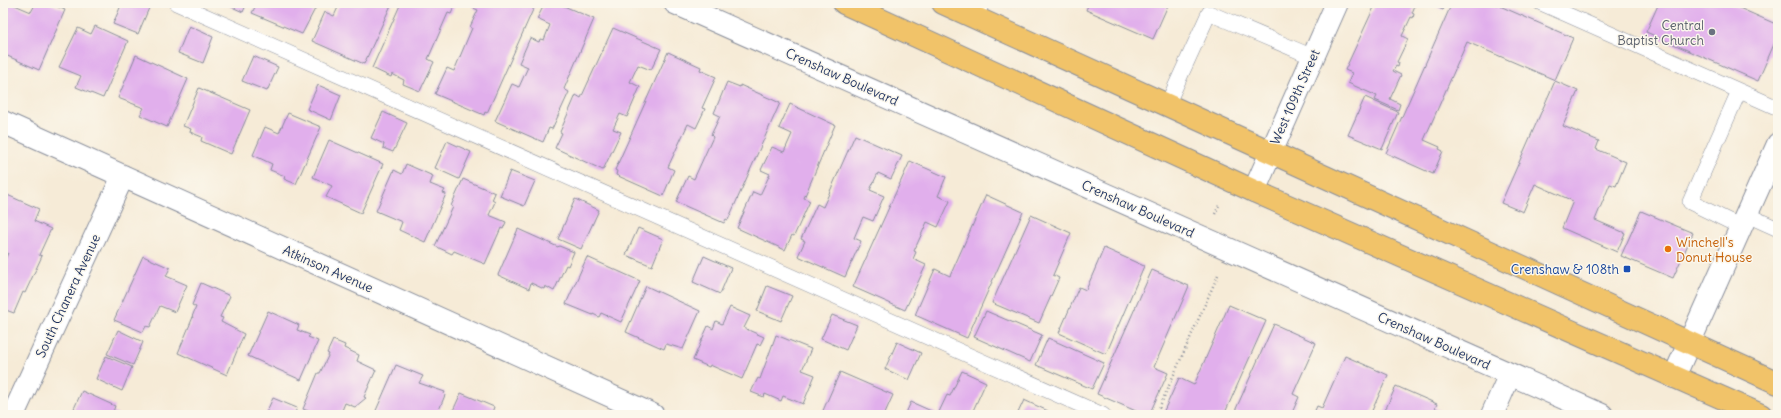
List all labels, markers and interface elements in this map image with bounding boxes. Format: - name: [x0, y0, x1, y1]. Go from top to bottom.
- place label: Central Baptist Church: [1617, 17, 1704, 49]
- marker: Central Baptist Church: [1707, 27, 1717, 37]
- street label: Crenshaw Boulevard: [783, 44, 901, 110]
- street label: West 109th Street: [1266, 46, 1324, 147]
- street label: Crenshaw Boulevard: [1079, 176, 1197, 242]
- street label: South Chanera Avenue: [32, 232, 104, 360]
- place label: Winchell's Donut House: [1676, 234, 1752, 266]
- street label: Atkinson Avenue: [280, 241, 376, 297]
- marker: Winchell's Donut House: [1663, 244, 1673, 254]
- place label: Crenshaw & 108th: [1511, 261, 1619, 278]
- marker: Crenshaw & 108th: [1622, 264, 1632, 274]
- street label: Crenshaw Boulevard: [1375, 308, 1493, 374]

